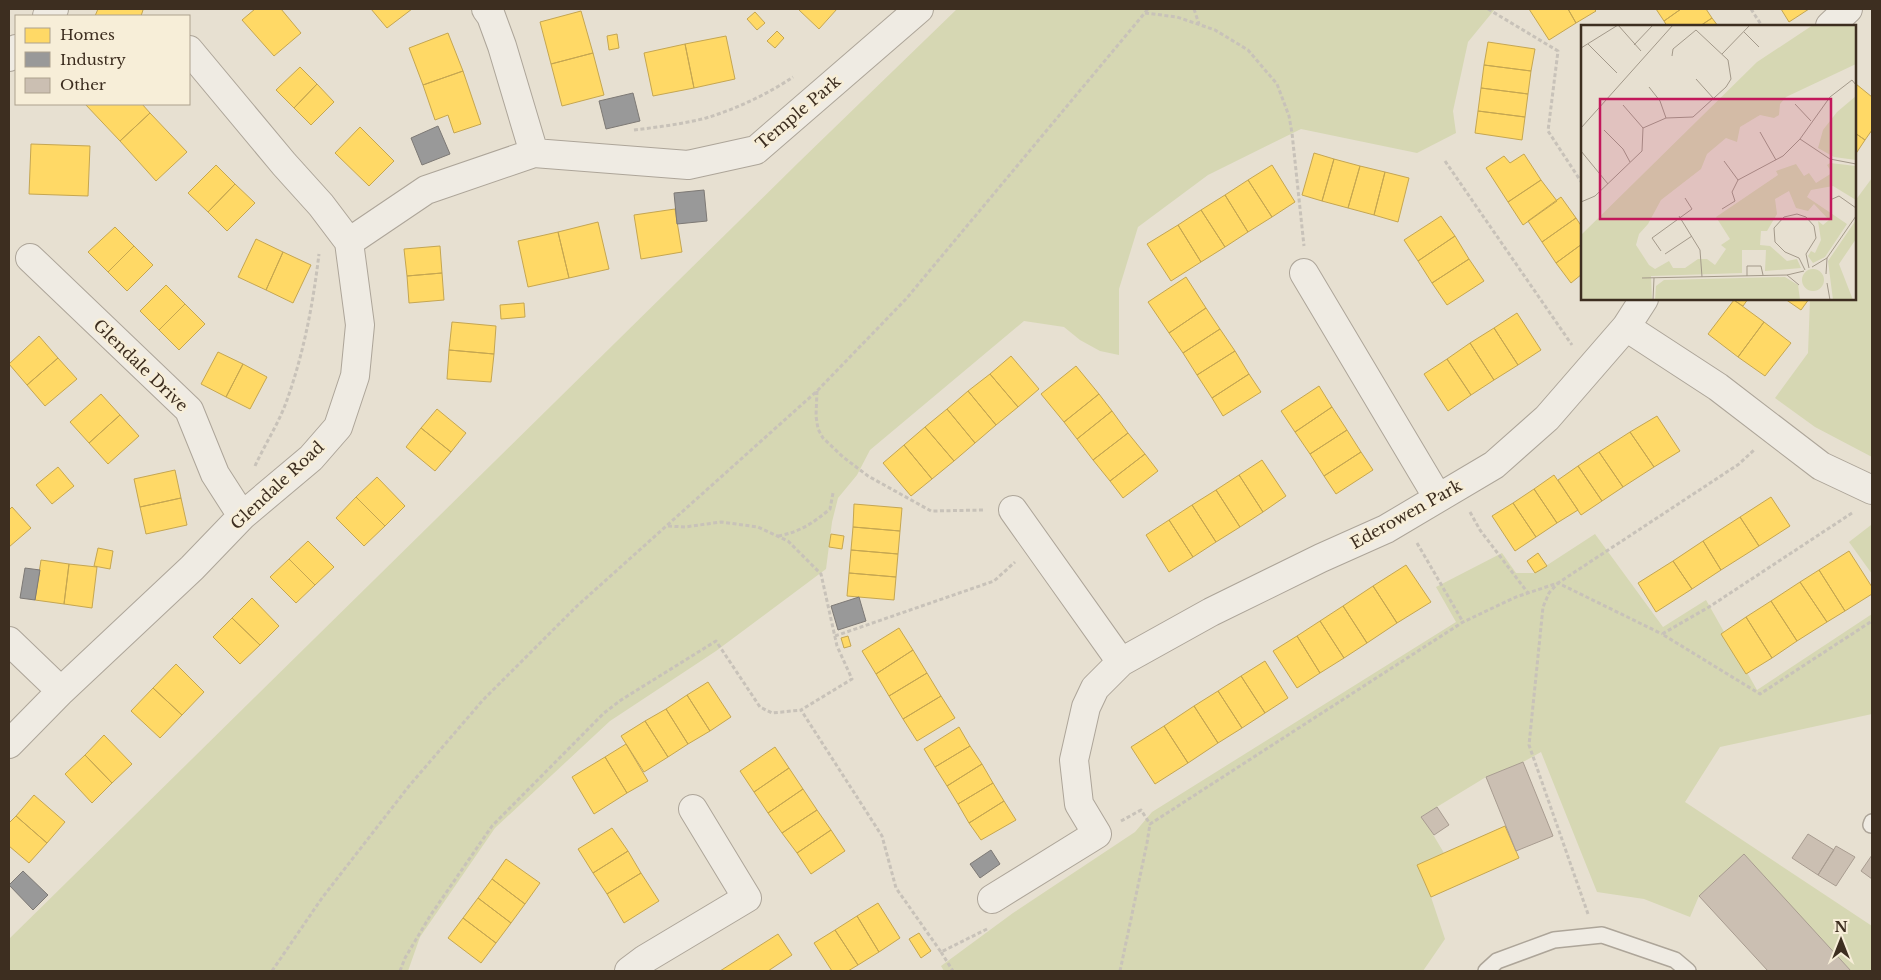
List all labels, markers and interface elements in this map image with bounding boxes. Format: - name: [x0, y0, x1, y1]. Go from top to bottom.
- legend: [15, 15, 190, 105]
- text: Homes: [60, 25, 115, 44]
- inset map: [1581, 25, 1856, 300]
- text: Industry: [60, 50, 126, 69]
- street label: Temple Park: [752, 71, 845, 153]
- text: Other: [60, 75, 107, 94]
- street label: Glendale Drive: [90, 315, 192, 415]
- street label: Glendale Road: [226, 436, 328, 533]
- street label: Ederowen Park: [1347, 475, 1465, 553]
- north arrow: [1816, 915, 1866, 965]
- text: N: [1834, 918, 1848, 936]

